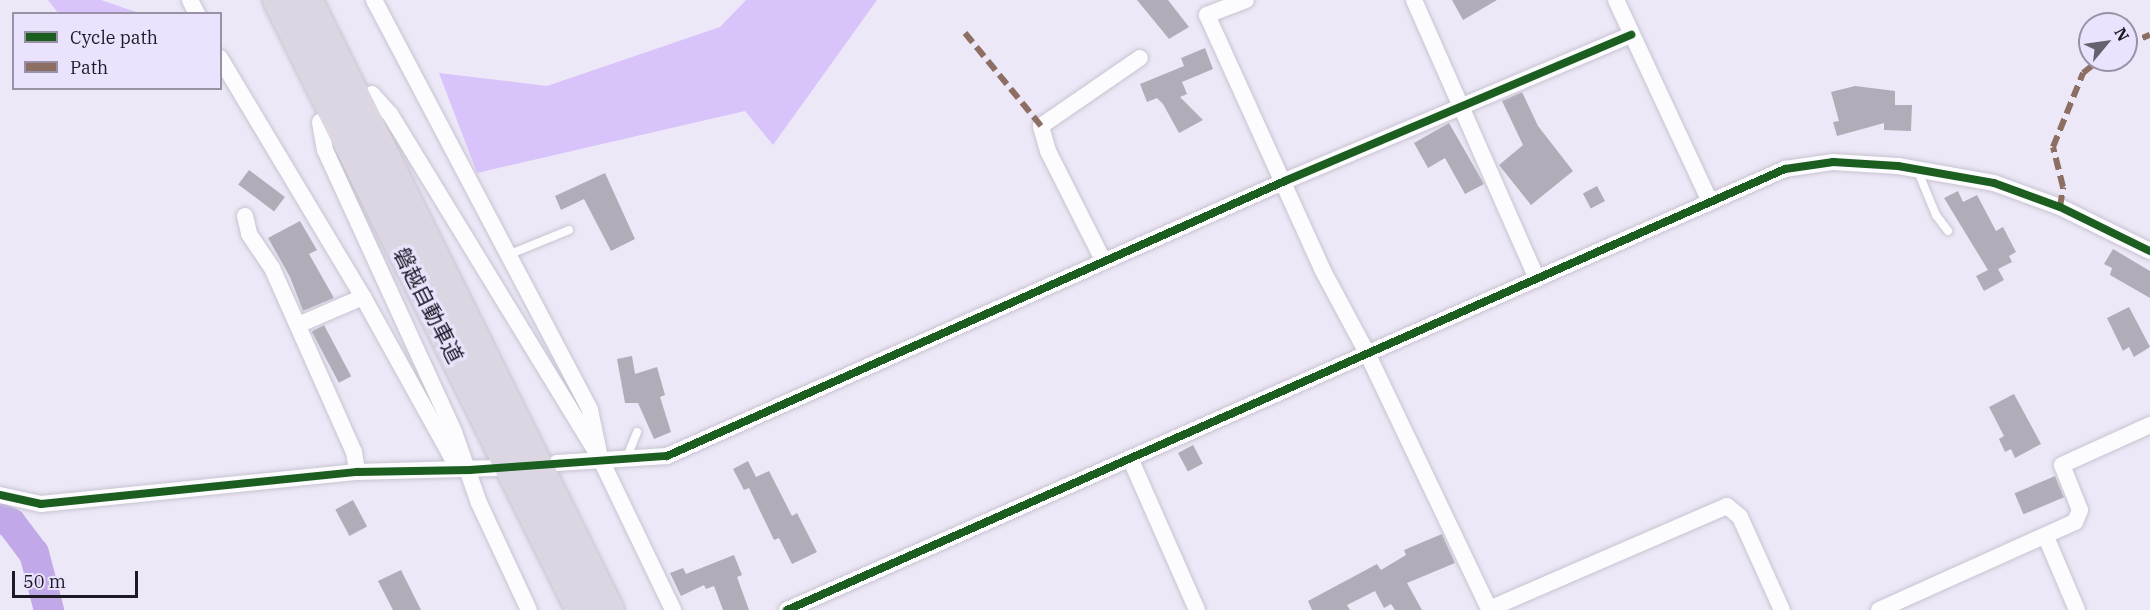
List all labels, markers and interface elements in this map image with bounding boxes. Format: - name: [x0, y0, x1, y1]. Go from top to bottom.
- legend: [12, 12, 222, 90]
- north arrow: [2078, 12, 2138, 72]
- text: N: [2110, 24, 2134, 45]
- text: Cycle path: [70, 26, 158, 49]
- text: Path: [70, 56, 108, 79]
- street label: 磐越自動車道: [389, 243, 469, 367]
- scale bar: [15, 559, 141, 597]
- text: 50 m: [23, 570, 66, 593]

